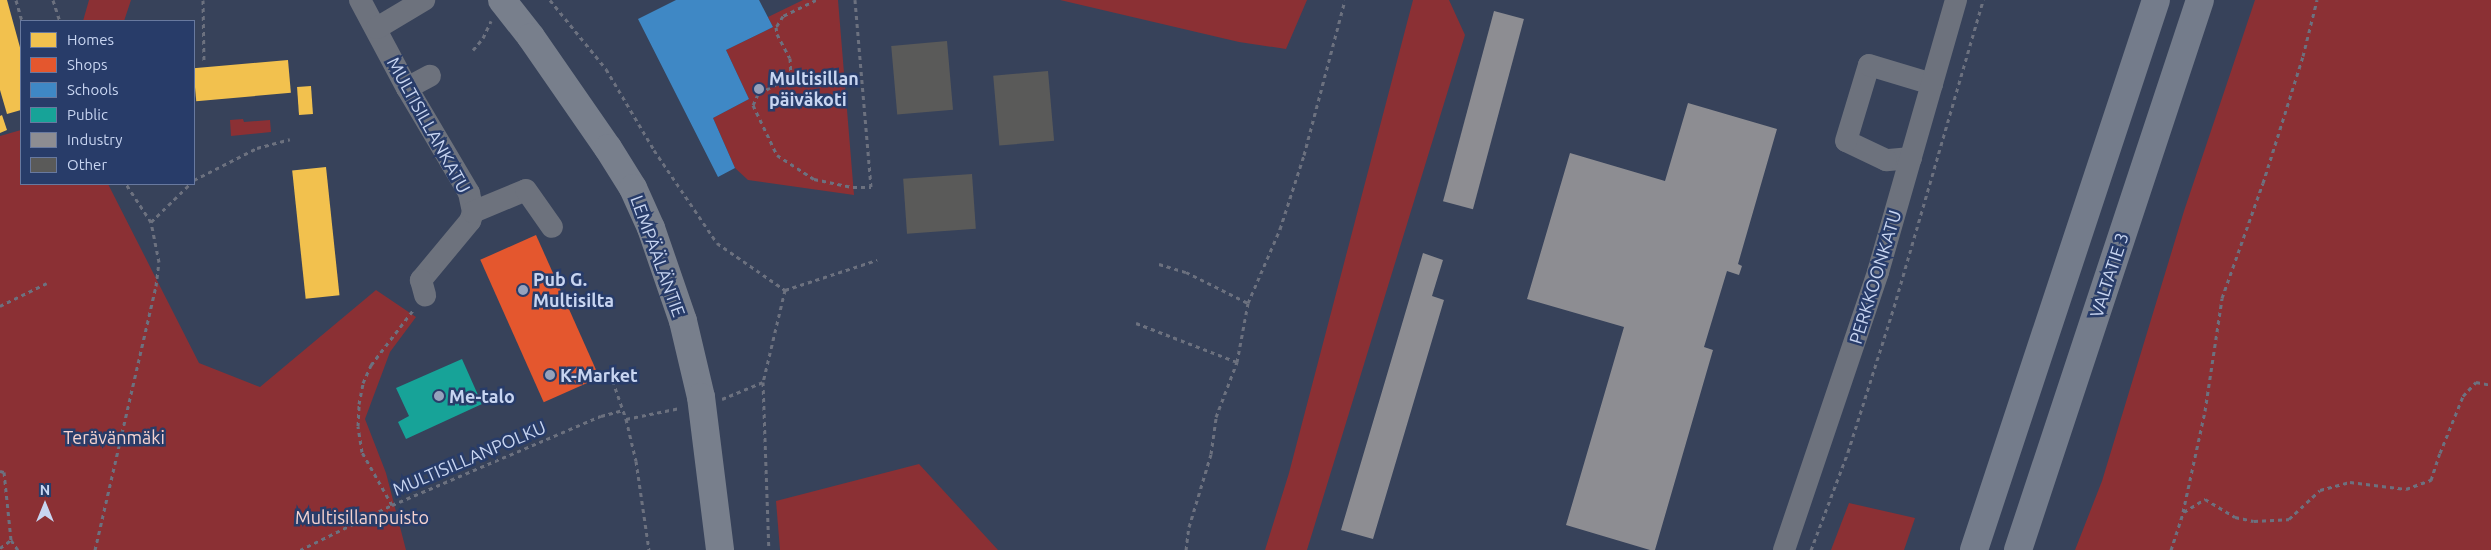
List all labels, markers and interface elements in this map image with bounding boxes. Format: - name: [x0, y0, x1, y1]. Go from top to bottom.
- legend: [20, 20, 195, 185]
- text: Homes: [67, 31, 114, 48]
- street label: MULTISILLANKATU: [383, 53, 475, 197]
- text: Shops: [67, 56, 108, 73]
- place label: Multisillan päiväkoti: [769, 68, 859, 110]
- text: Schools: [67, 81, 118, 98]
- marker: Multisillan päiväkoti: [753, 83, 765, 95]
- text: Public: [67, 106, 108, 123]
- text: Industry: [67, 131, 122, 148]
- text: Other: [67, 156, 107, 173]
- street label: LEMPÄÄLÄNTIE: [626, 192, 690, 320]
- street label: PERKKOONKATU: [1844, 207, 1906, 347]
- street label: VALTATIE 3: [2085, 230, 2133, 320]
- place label: Pub G. Multisilta: [533, 269, 614, 312]
- marker: Pub G. Multisilta: [517, 284, 529, 296]
- place label: K-Market: [560, 364, 638, 386]
- marker: K-Market: [544, 369, 556, 381]
- place label: Me-talo: [449, 385, 515, 407]
- marker: Me-talo: [433, 390, 445, 402]
- street label: MULTISILLANPOLKU: [389, 416, 549, 500]
- park label: Terävänmäki: [63, 426, 165, 448]
- north arrow: [20, 480, 70, 530]
- text: N: [40, 482, 50, 498]
- park label: Multisillanpuisto: [295, 506, 429, 528]

